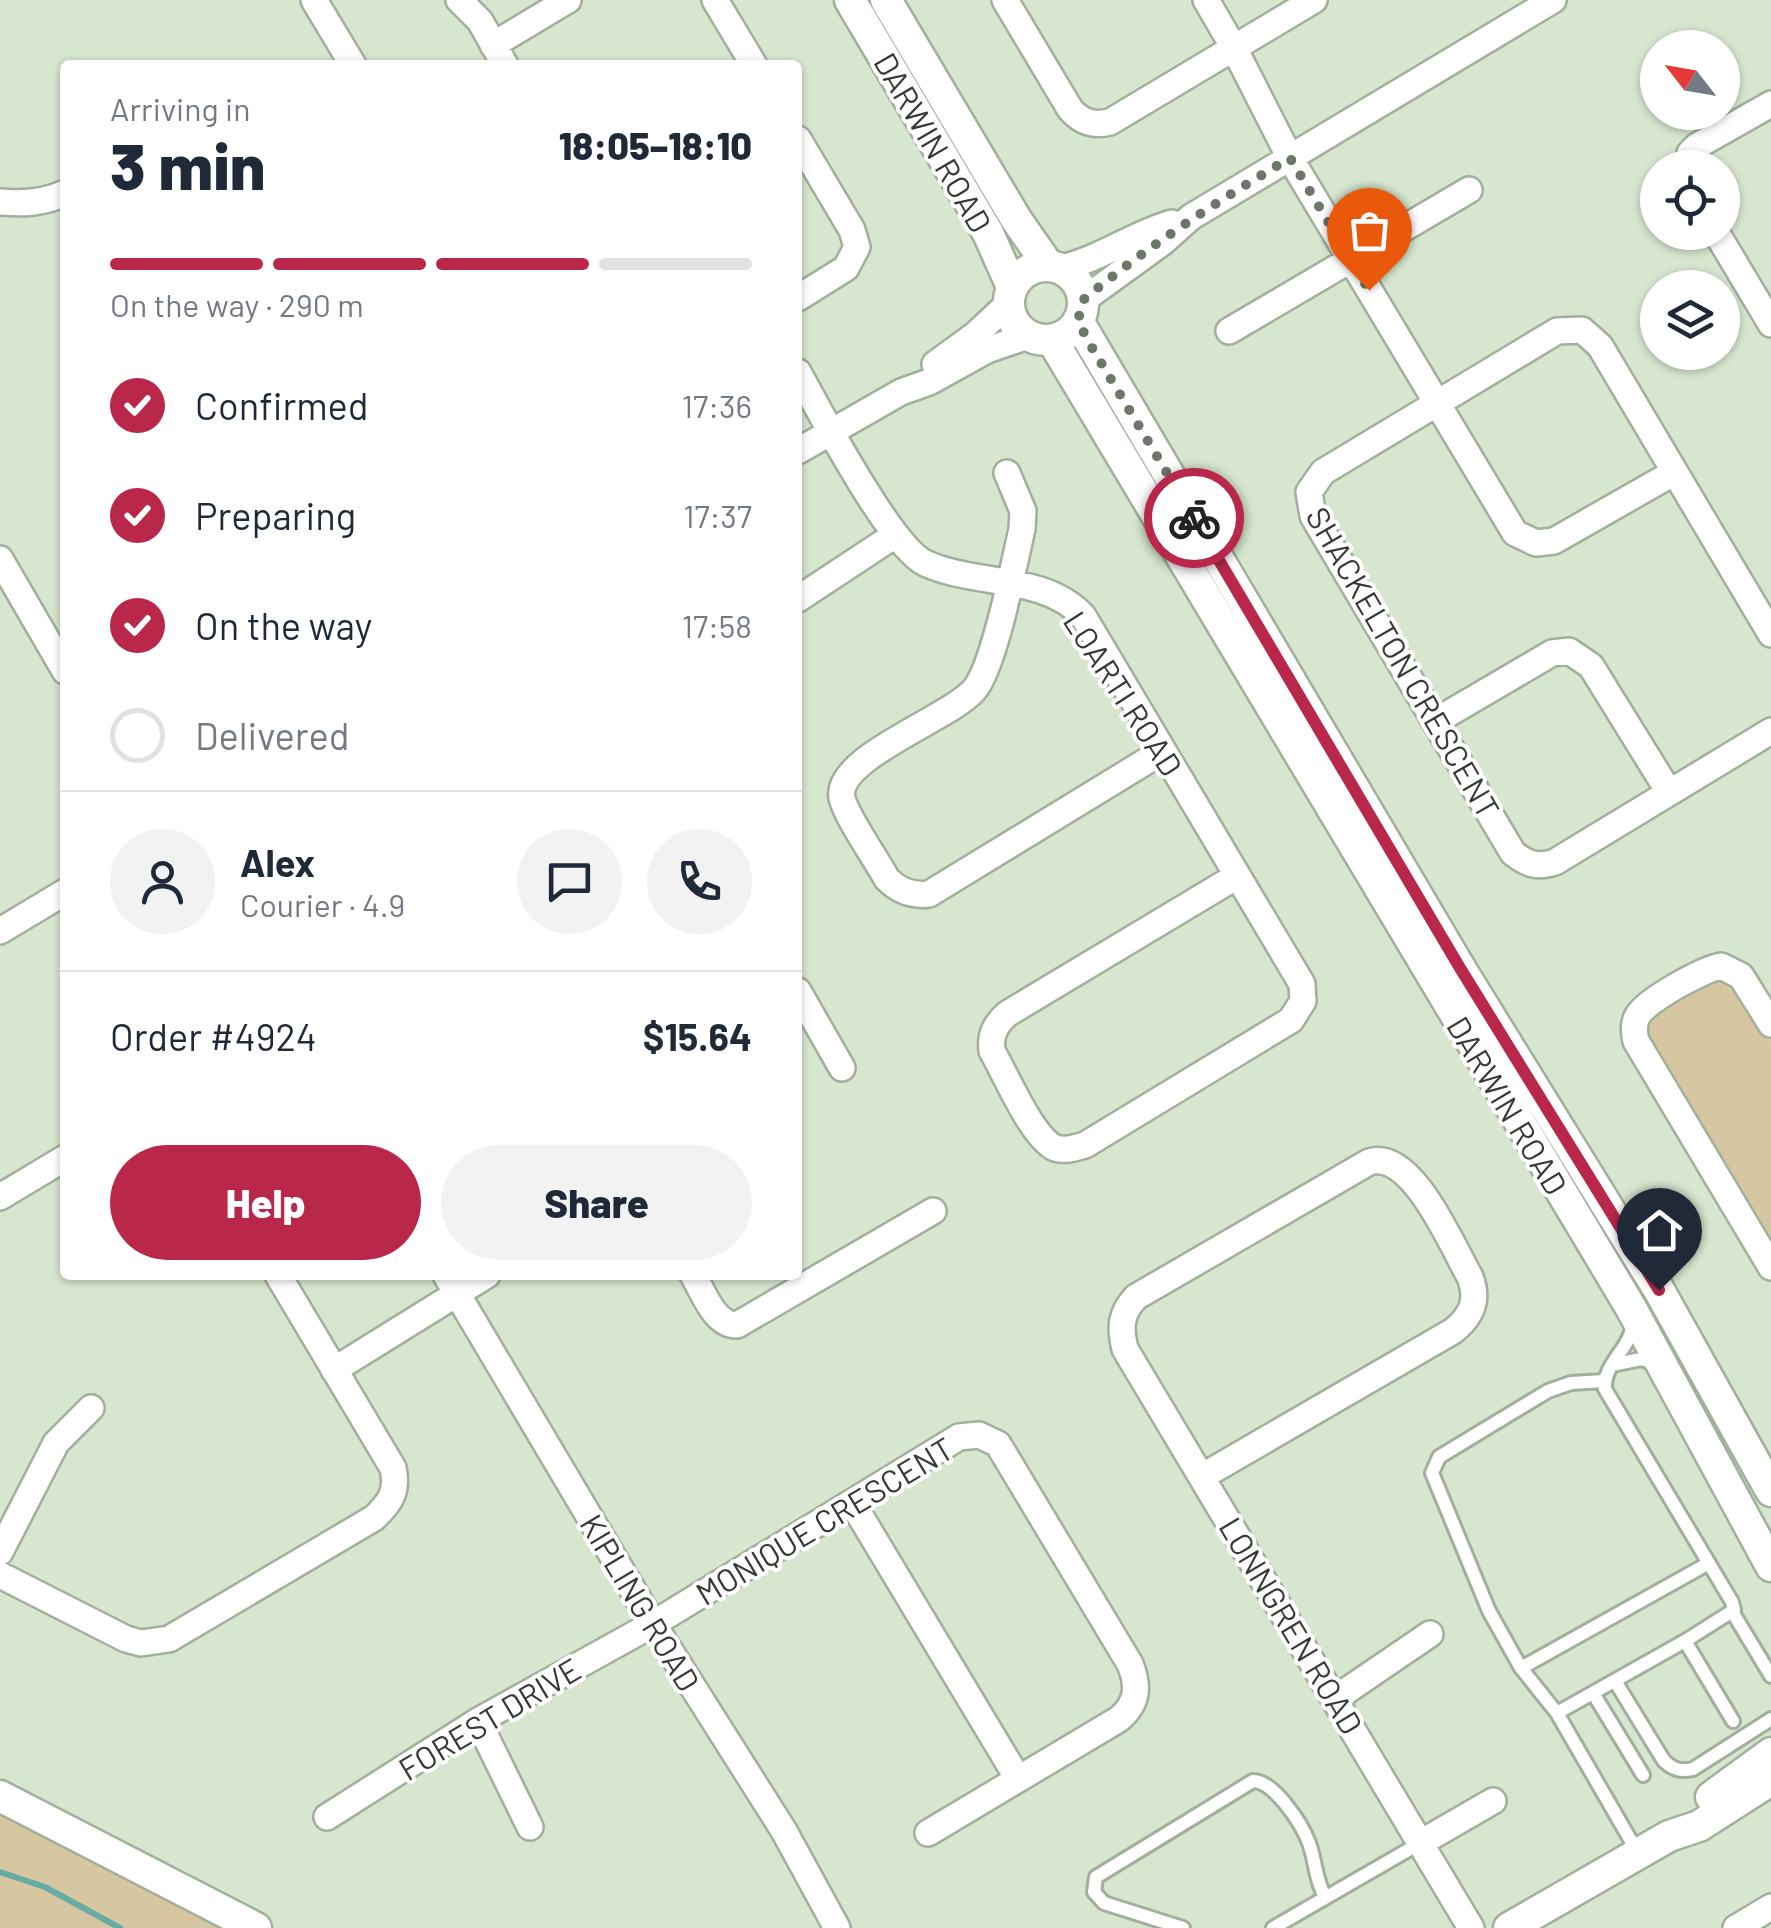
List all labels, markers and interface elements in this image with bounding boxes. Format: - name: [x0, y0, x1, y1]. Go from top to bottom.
- north arrow: [1640, 30, 1740, 130]
- map controls: [1640, 30, 1740, 370]
- street label: DARWIN ROAD: [867, 46, 1001, 238]
- text: Arriving in: [110, 89, 250, 127]
- text: 18:05–18:10: [559, 122, 752, 168]
- text: 3 min: [110, 125, 265, 203]
- button: locate: [1640, 150, 1740, 250]
- pin: [1327, 188, 1412, 291]
- icon: bag: [1342, 203, 1397, 258]
- button: layers: [1640, 270, 1740, 370]
- text: On the way · 290 m: [110, 285, 364, 323]
- icon: check: [110, 378, 165, 433]
- text: Confirmed: [195, 382, 368, 428]
- text: 17:36: [682, 386, 752, 424]
- courier: [1144, 468, 1244, 568]
- icon: check: [110, 488, 165, 543]
- icon: bike: [1167, 491, 1222, 546]
- text: Preparing: [195, 492, 356, 538]
- text: 17:37: [683, 496, 752, 534]
- street label: SHACKELTON CRESCENT: [1299, 500, 1509, 824]
- icon: check: [110, 598, 165, 653]
- text: On the way: [195, 602, 372, 648]
- street label: LOARTI ROAD: [1057, 604, 1191, 782]
- text: 17:58: [682, 606, 752, 644]
- text: Delivered: [195, 712, 349, 758]
- button: person: [110, 829, 215, 934]
- button: chat: [517, 829, 622, 934]
- button: phone: [647, 829, 752, 934]
- text: Alex: [240, 839, 315, 885]
- text: Courier · 4.9: [240, 885, 405, 923]
- street label: DARWIN ROAD: [1440, 1009, 1576, 1201]
- text: Order #4924: [110, 1013, 317, 1059]
- text: $15.64: [643, 1013, 752, 1059]
- button: Help: [110, 1145, 421, 1260]
- button: Share: [441, 1145, 752, 1260]
- pin: [1617, 1188, 1702, 1291]
- icon: home: [1632, 1203, 1687, 1258]
- street label: MONIQUE CRESCENT: [688, 1428, 960, 1612]
- street label: KIPLING ROAD: [573, 1507, 709, 1697]
- street label: LONNGREN ROAD: [1212, 1510, 1372, 1740]
- street label: FOREST DRIVE: [391, 1649, 587, 1787]

